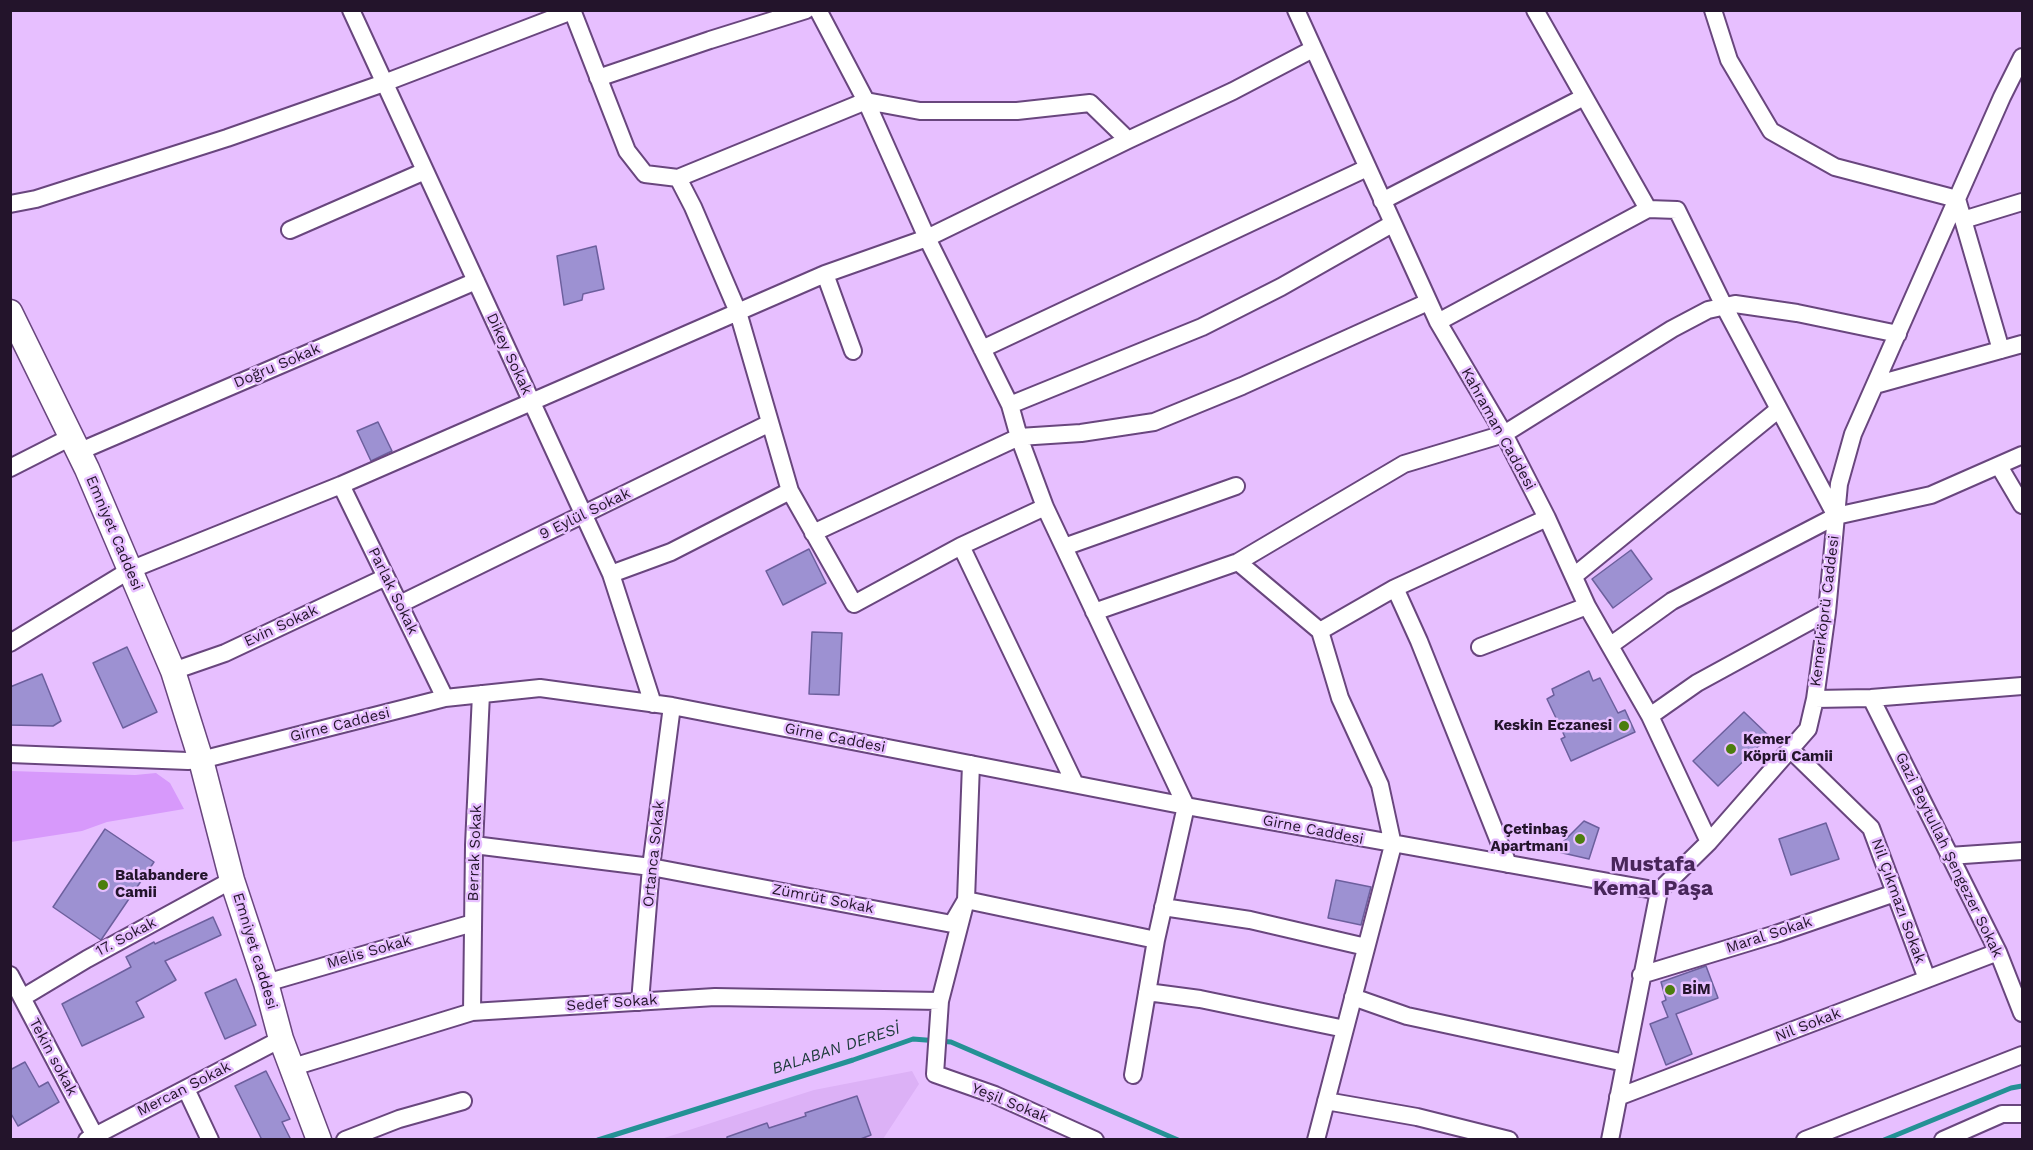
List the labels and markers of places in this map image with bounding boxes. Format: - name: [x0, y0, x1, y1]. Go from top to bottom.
- place label: Keskin Eczanesi: [1494, 717, 1612, 735]
- marker: Keskin Eczanesi: [1617, 719, 1631, 733]
- place label: Kemer Köprü Camii: [1743, 731, 1833, 766]
- marker: Kemer Köprü Camii: [1724, 742, 1738, 756]
- place label: Çetinbaş Apartmanı: [1491, 821, 1568, 856]
- marker: Çetinbaş Apartmanı: [1573, 832, 1587, 846]
- place label: Balabandere Camii: [115, 867, 208, 902]
- marker: Balabandere Camii: [96, 878, 110, 892]
- place label: BİM: [1682, 981, 1711, 999]
- marker: BİM: [1663, 983, 1677, 997]

